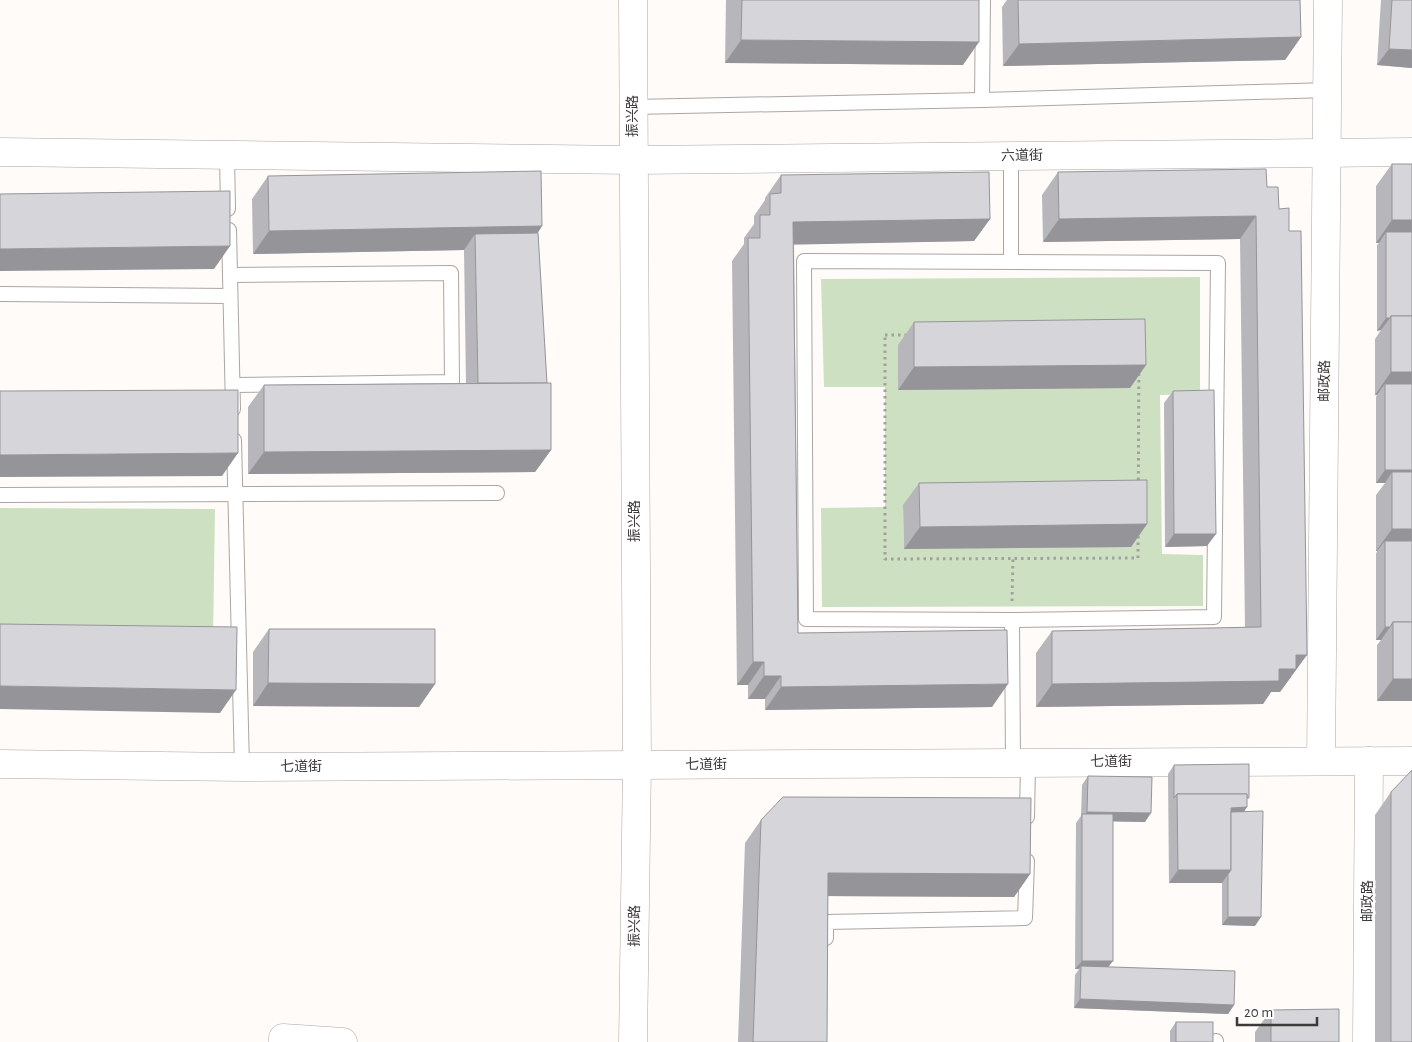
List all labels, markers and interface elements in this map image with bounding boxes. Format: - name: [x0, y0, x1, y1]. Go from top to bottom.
- street label: 振兴路: [625, 95, 640, 137]
- street label: 六道街: [1001, 148, 1043, 163]
- street label: 邮政路: [1317, 360, 1332, 402]
- street label: 振兴路: [627, 500, 642, 542]
- street label: 七道街: [1090, 754, 1132, 769]
- street label: 七道街: [685, 757, 727, 772]
- street label: 七道街: [280, 759, 322, 774]
- street label: 邮政路: [1360, 880, 1375, 922]
- street label: 振兴路: [627, 905, 642, 947]
- scale bar: [1237, 994, 1317, 1026]
- text: 20 m: [1244, 1005, 1273, 1020]

